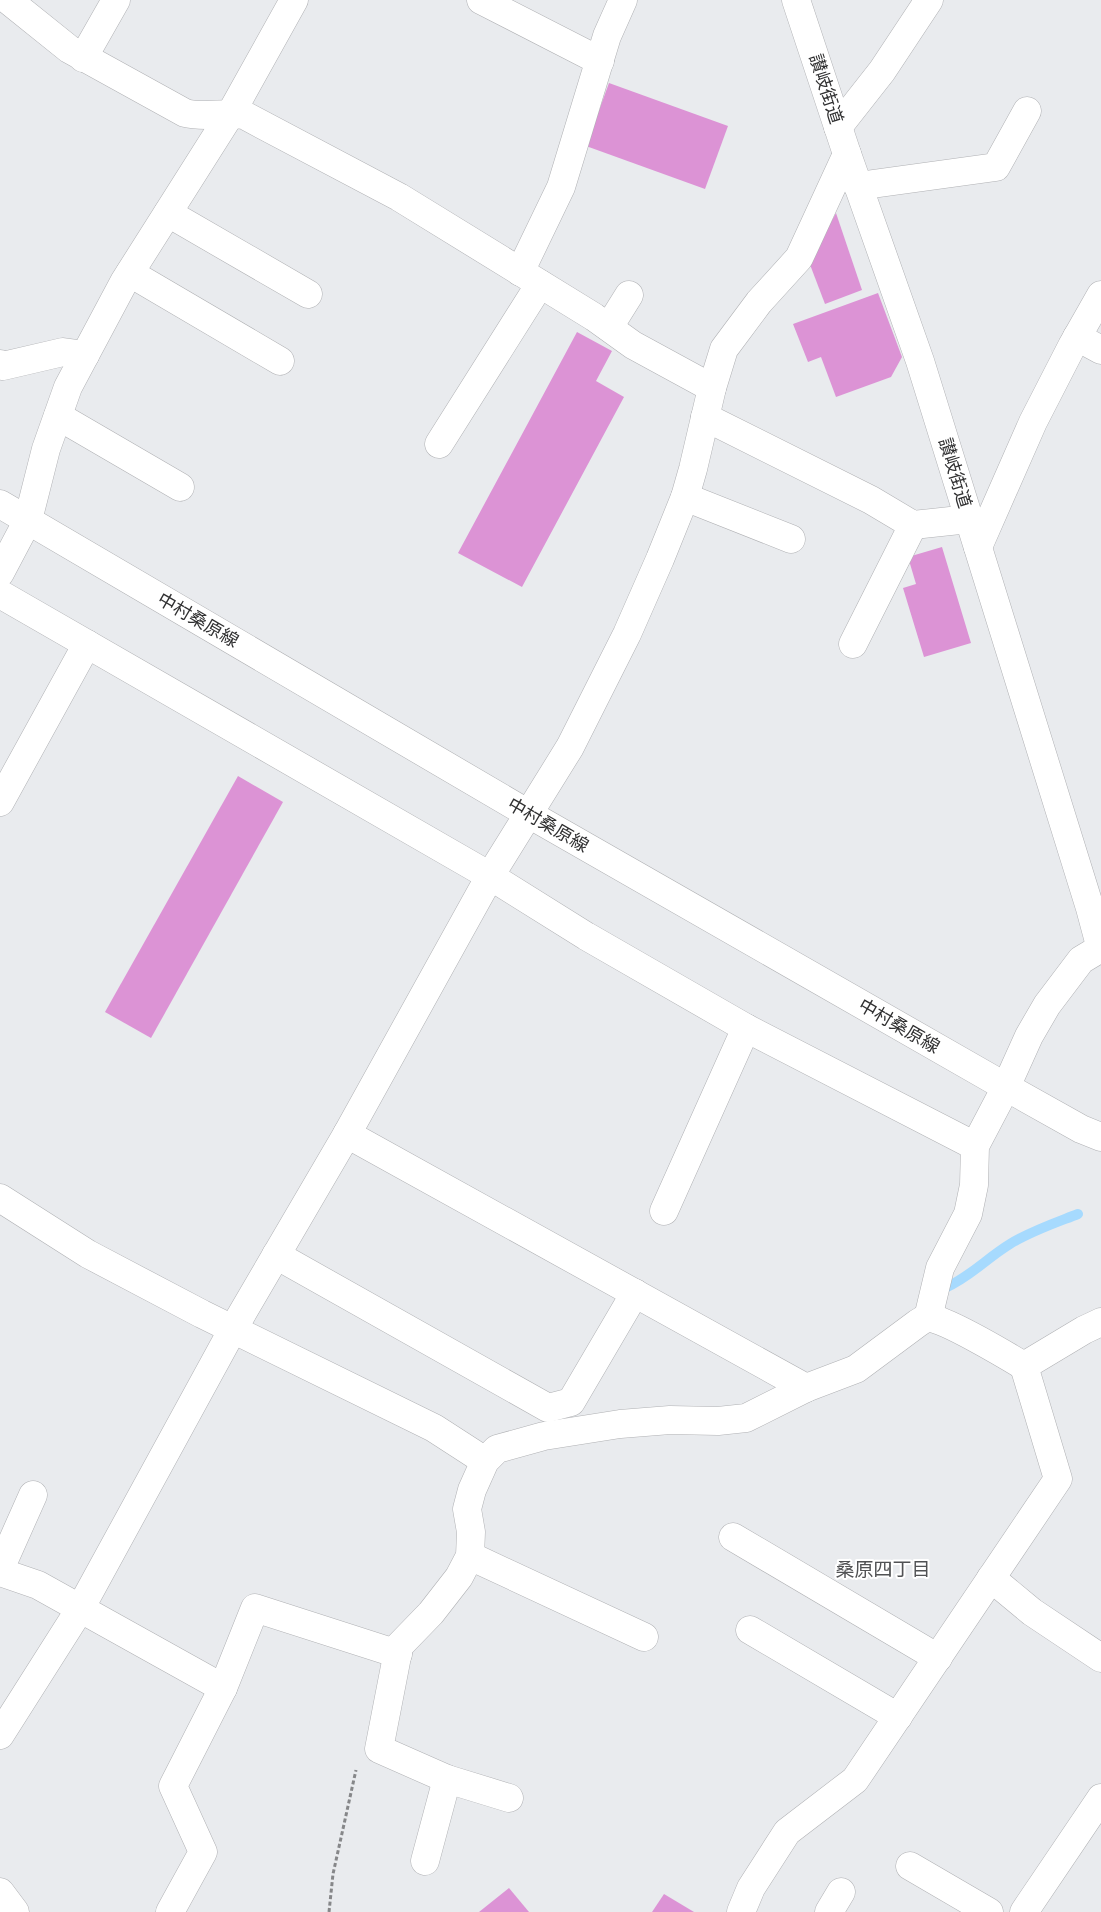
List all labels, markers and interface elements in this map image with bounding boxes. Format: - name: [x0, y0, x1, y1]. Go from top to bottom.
- street label: 讃岐街道: [805, 51, 848, 126]
- street label: 讃岐街道: [935, 435, 976, 510]
- street label: 中村桑原線: [154, 588, 242, 651]
- street label: 中村桑原線: [504, 793, 592, 856]
- street label: 中村桑原線: [855, 994, 943, 1057]
- district label: 桑原四丁目: [835, 1558, 931, 1580]

